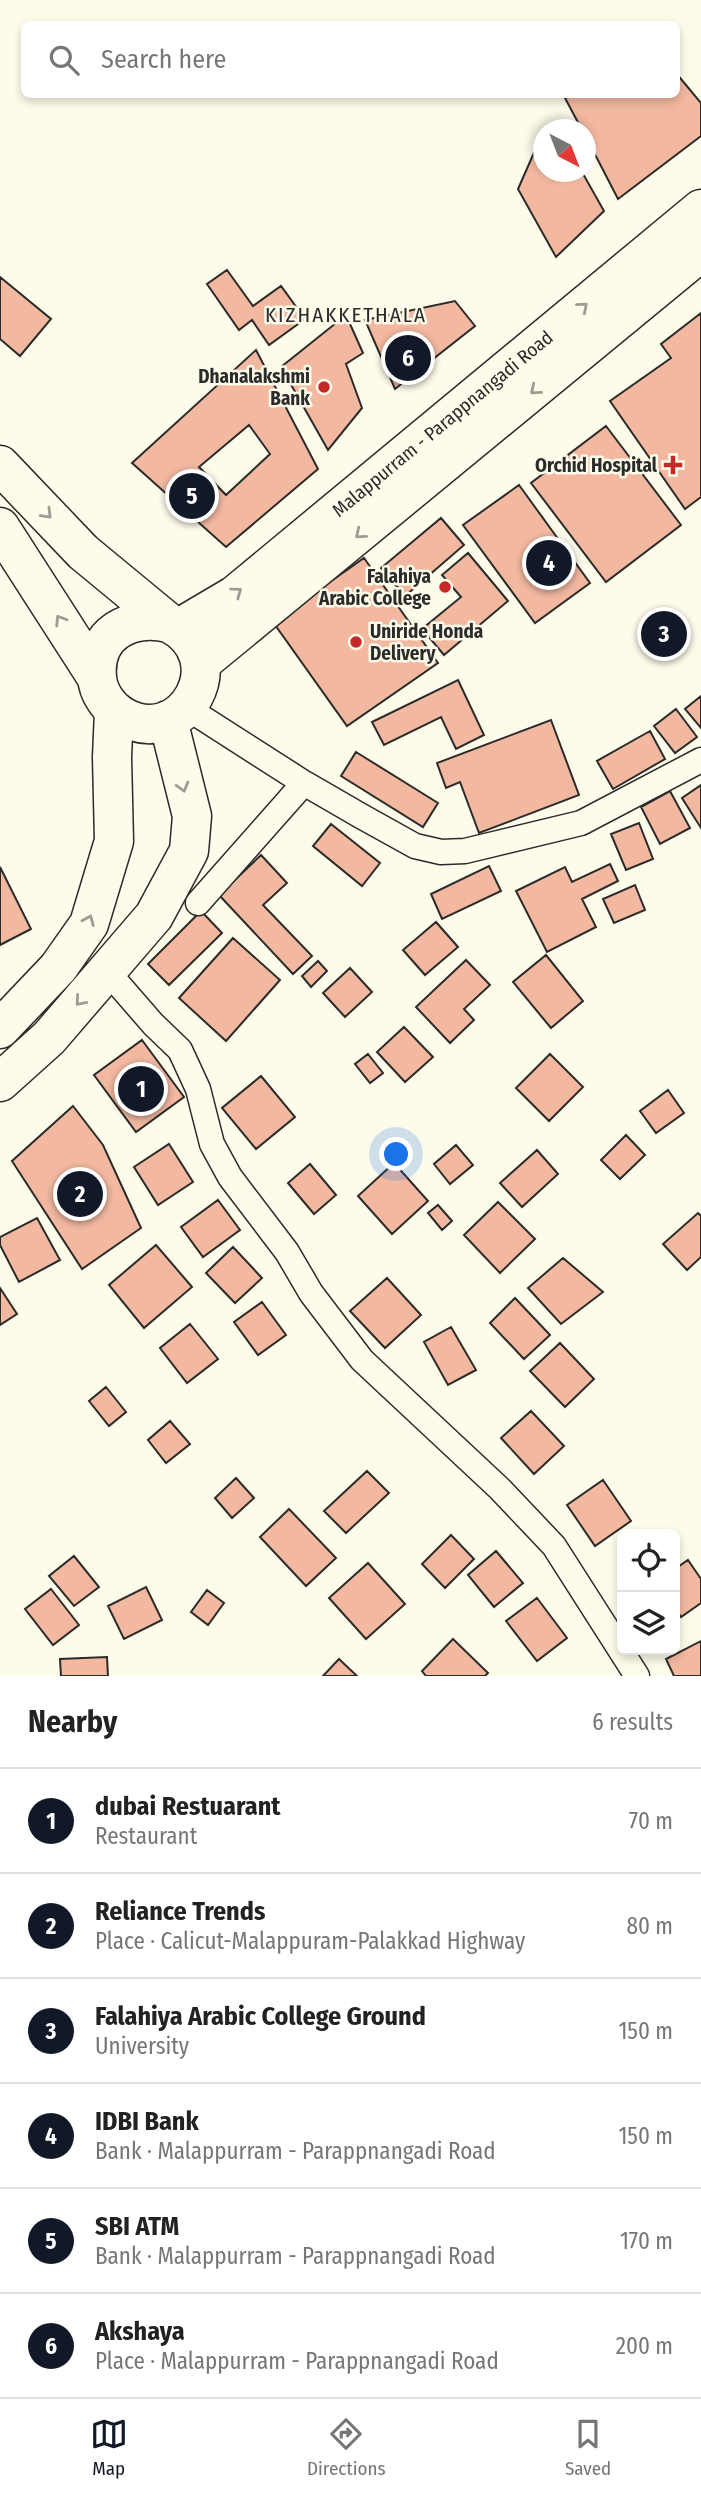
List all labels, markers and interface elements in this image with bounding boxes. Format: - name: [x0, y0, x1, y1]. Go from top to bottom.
- search box: [21, 21, 680, 98]
- icon: search: [45, 41, 83, 79]
- text: Search here: [101, 44, 226, 75]
- north arrow: [533, 119, 596, 182]
- district label: KIZHAKKETHALA: [265, 302, 427, 328]
- one-way arrow: [575, 303, 587, 316]
- street label: Malappurram - Parappnangadi Road: [327, 325, 557, 521]
- pin: 6: [385, 332, 431, 384]
- place label: Dhanalakshmi Bank: [198, 365, 310, 410]
- marker: Dhanalakshmi Bank: [316, 379, 332, 395]
- one-way arrow: [531, 381, 543, 394]
- place label: Orchid Hospital: [535, 454, 658, 477]
- marker: Orchid Hospital: [663, 455, 683, 475]
- pin: 5: [169, 470, 215, 522]
- one-way arrow: [38, 506, 51, 519]
- one-way arrow: [355, 526, 367, 539]
- pin: 4: [526, 537, 572, 589]
- place label: Falahiya Arabic College: [318, 565, 431, 610]
- marker: Falahiya Arabic College: [437, 579, 453, 595]
- one-way arrow: [229, 588, 242, 601]
- pin: 3: [641, 608, 687, 660]
- one-way arrow: [56, 614, 69, 627]
- place label: Uniride Honda Delivery: [370, 620, 483, 665]
- marker: Uniride Honda Delivery: [348, 634, 364, 650]
- one-way arrow: [175, 781, 190, 793]
- one-way arrow: [81, 915, 95, 927]
- one-way arrow: [76, 993, 88, 1006]
- pin: 1: [118, 1063, 164, 1115]
- your location: [379, 1137, 413, 1171]
- pin: 2: [57, 1168, 103, 1220]
- map controls: [617, 1529, 680, 1655]
- button: locate: [617, 1529, 680, 1592]
- button: layers: [617, 1592, 680, 1655]
- text: Nearby: [28, 1704, 117, 1740]
- text: 6 results: [592, 1708, 673, 1736]
- text: dubai Restuarant: [95, 1791, 280, 1822]
- text: 1: [46, 1807, 56, 1835]
- text: 70 m: [629, 1807, 673, 1835]
- text: Restaurant: [95, 1822, 197, 1850]
- text: Reliance Trends: [95, 1896, 265, 1927]
- text: 2: [46, 1912, 56, 1940]
- text: 80 m: [626, 1912, 673, 1940]
- text: Place · Calicut-Malappuram-Palakkad Highway: [95, 1927, 525, 1955]
- text: Falahiya Arabic College Ground: [95, 2001, 426, 2032]
- text: 3: [46, 2017, 56, 2045]
- text: 150 m: [618, 2017, 673, 2045]
- text: University: [95, 2032, 189, 2060]
- text: IDBI Bank: [95, 2106, 199, 2137]
- text: 4: [45, 2122, 57, 2150]
- text: 150 m: [618, 2122, 673, 2150]
- text: Bank · Malappurram - Parappnangadi Road: [95, 2137, 496, 2165]
- text: SBI ATM: [95, 2211, 179, 2242]
- text: 5: [45, 2227, 57, 2255]
- text: 170 m: [620, 2227, 673, 2255]
- text: Bank · Malappurram - Parappnangadi Road: [95, 2242, 496, 2270]
- text: Akshaya: [95, 2316, 185, 2347]
- text: 6: [45, 2332, 57, 2360]
- text: 200 m: [616, 2332, 673, 2360]
- text: Place · Malappurram - Parappnangadi Road: [95, 2347, 499, 2375]
- tab: Map: [90, 2415, 128, 2480]
- tab: Directions: [307, 2415, 386, 2480]
- tab: Saved: [565, 2415, 611, 2480]

